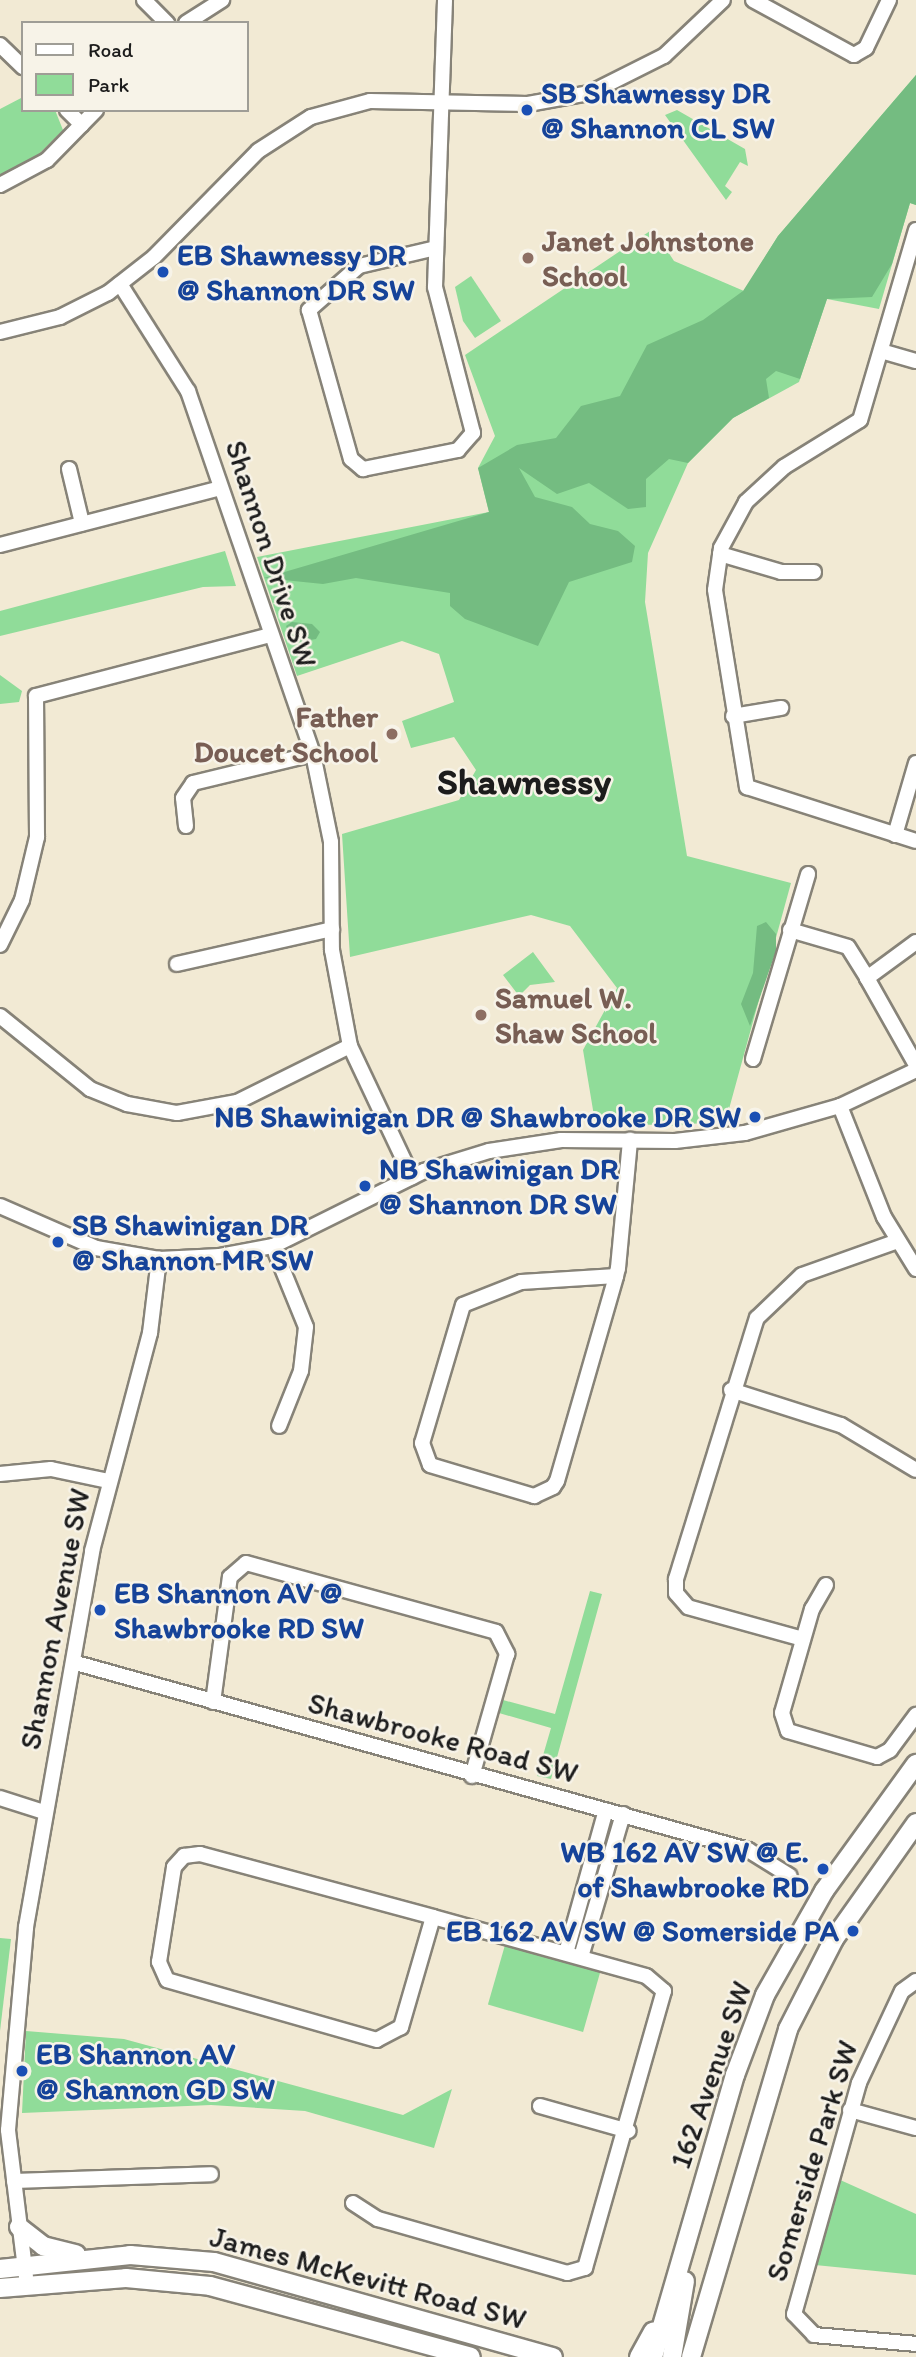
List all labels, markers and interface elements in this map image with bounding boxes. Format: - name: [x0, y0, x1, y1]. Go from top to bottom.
- legend: [21, 21, 248, 112]
- text: Road: [88, 37, 133, 62]
- text: Park: [88, 72, 129, 97]
- place label: SB Shawnessy DR @ Shannon CL SW: [541, 75, 775, 146]
- marker: SB Shawnessy DR @ Shannon CL SW: [519, 102, 535, 118]
- place label: Janet Johnstone School: [542, 223, 753, 294]
- place label: EB Shawnessy DR @ Shannon DR SW: [177, 237, 415, 308]
- marker: Janet Johnstone School: [520, 250, 536, 266]
- marker: EB Shawnessy DR @ Shannon DR SW: [155, 264, 171, 280]
- street label: Shannon Drive SW: [217, 436, 325, 672]
- place label: Father Doucet School: [195, 699, 378, 770]
- marker: Father Doucet School: [384, 726, 400, 742]
- district label: Shawnessy: [437, 759, 611, 803]
- place label: Samuel W. Shaw School: [495, 980, 656, 1050]
- marker: Samuel W. Shaw School: [473, 1007, 489, 1023]
- place label: NB Shawinigan DR @ Shawbrooke DR SW: [214, 1099, 741, 1135]
- marker: NB Shawinigan DR @ Shawbrooke DR SW: [747, 1109, 763, 1125]
- place label: NB Shawinigan DR @ Shannon DR SW: [379, 1151, 619, 1222]
- marker: NB Shawinigan DR @ Shannon DR SW: [357, 1178, 373, 1194]
- place label: SB Shawinigan DR @ Shannon MR SW: [72, 1207, 313, 1278]
- marker: SB Shawinigan DR @ Shannon MR SW: [50, 1234, 66, 1250]
- street label: Shannon Avenue SW: [12, 1486, 98, 1752]
- place label: EB Shannon AV @ Shawbrooke RD SW: [114, 1575, 364, 1646]
- marker: EB Shannon AV @ Shawbrooke RD SW: [92, 1602, 108, 1618]
- street label: Shawbrooke Road SW: [304, 1685, 582, 1791]
- place label: WB 162 AV SW @ E. of Shawbrooke RD: [560, 1834, 809, 1904]
- marker: WB 162 AV SW @ E. of Shawbrooke RD: [815, 1861, 831, 1877]
- place label: EB 162 AV SW @ Somerside PA: [446, 1913, 839, 1949]
- marker: EB 162 AV SW @ Somerside PA: [845, 1923, 861, 1939]
- street label: 162 Avenue SW: [662, 1977, 760, 2173]
- place label: EB Shannon AV @ Shannon GD SW: [36, 2036, 275, 2106]
- street label: Somerside Park SW: [758, 2036, 866, 2286]
- marker: EB Shannon AV @ Shannon GD SW: [14, 2063, 30, 2079]
- street label: James McKevitt Road SW: [207, 2219, 529, 2337]

